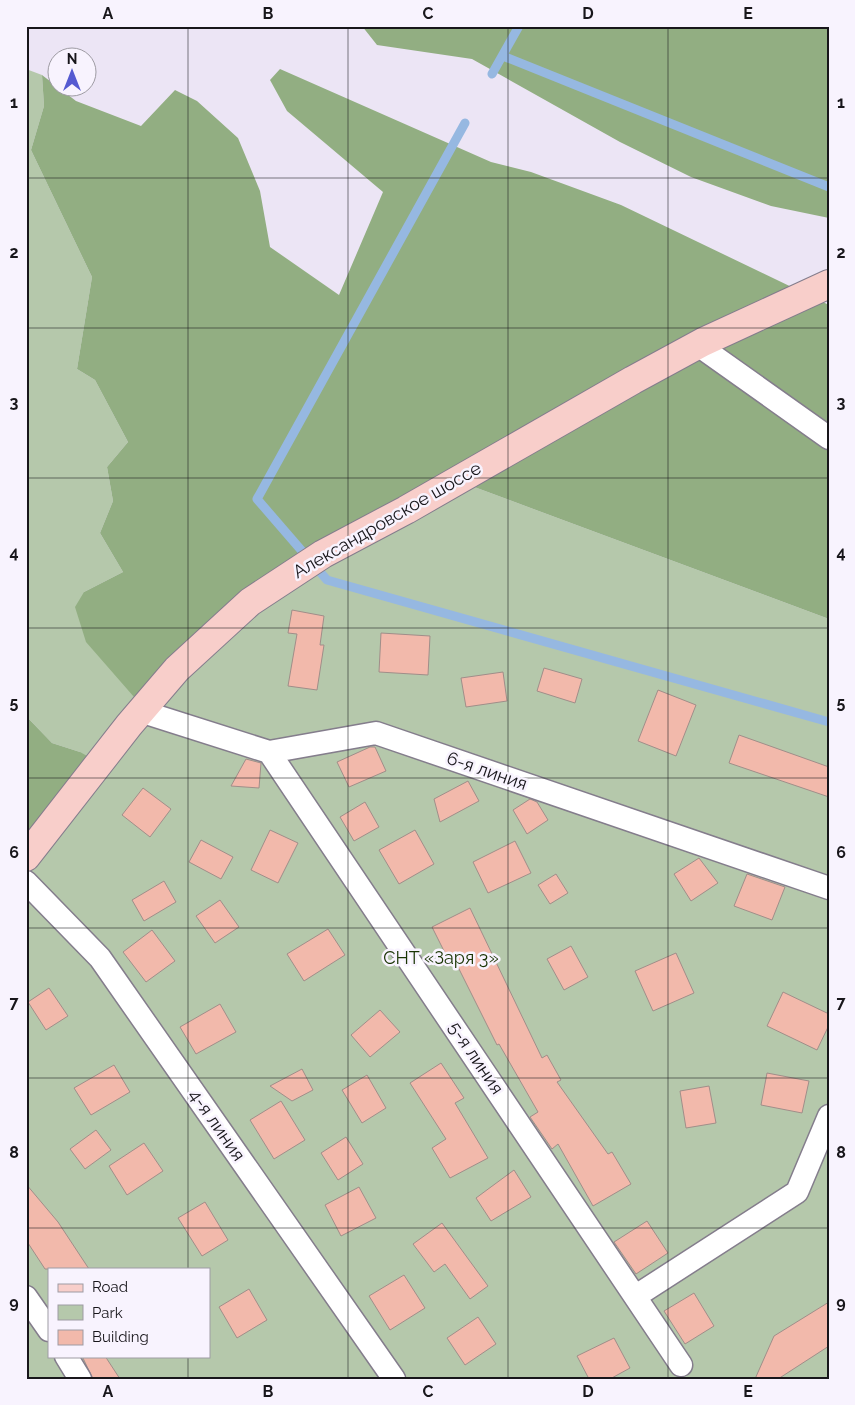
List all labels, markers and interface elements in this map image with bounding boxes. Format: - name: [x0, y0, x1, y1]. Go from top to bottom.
- text: A: [103, 4, 114, 23]
- text: B: [263, 4, 274, 23]
- text: C: [423, 4, 434, 23]
- text: D: [582, 4, 594, 23]
- text: E: [743, 4, 753, 23]
- north arrow: [48, 48, 98, 98]
- text: N: [67, 51, 77, 67]
- text: 1: [10, 93, 18, 112]
- text: 1: [837, 93, 845, 112]
- text: 2: [9, 243, 19, 262]
- text: 2: [836, 243, 846, 262]
- text: 3: [10, 393, 19, 412]
- text: 3: [837, 393, 846, 412]
- street label: Александровское шоссе: [289, 457, 485, 582]
- text: 4: [9, 543, 19, 562]
- text: 4: [836, 543, 846, 562]
- text: 5: [10, 693, 19, 712]
- text: 5: [837, 693, 846, 712]
- street label: 6-я линия: [444, 747, 530, 794]
- text: 6: [9, 843, 19, 862]
- text: 6: [836, 843, 846, 862]
- park label: СНТ «Заря 3»: [383, 947, 499, 968]
- text: 7: [10, 993, 19, 1012]
- text: 7: [837, 993, 846, 1012]
- street label: 5-я линия: [445, 1018, 508, 1098]
- street label: 4-я линия: [185, 1085, 250, 1165]
- text: 8: [9, 1143, 19, 1162]
- text: 8: [836, 1143, 846, 1162]
- legend: [48, 1268, 210, 1358]
- text: Road: [92, 1278, 128, 1296]
- text: 9: [9, 1293, 19, 1312]
- text: 9: [836, 1293, 846, 1312]
- text: Park: [92, 1304, 123, 1322]
- text: Building: [92, 1328, 149, 1346]
- text: A: [103, 1382, 114, 1401]
- text: B: [263, 1382, 274, 1401]
- text: C: [423, 1382, 434, 1401]
- text: D: [582, 1382, 594, 1401]
- text: E: [743, 1382, 753, 1401]

